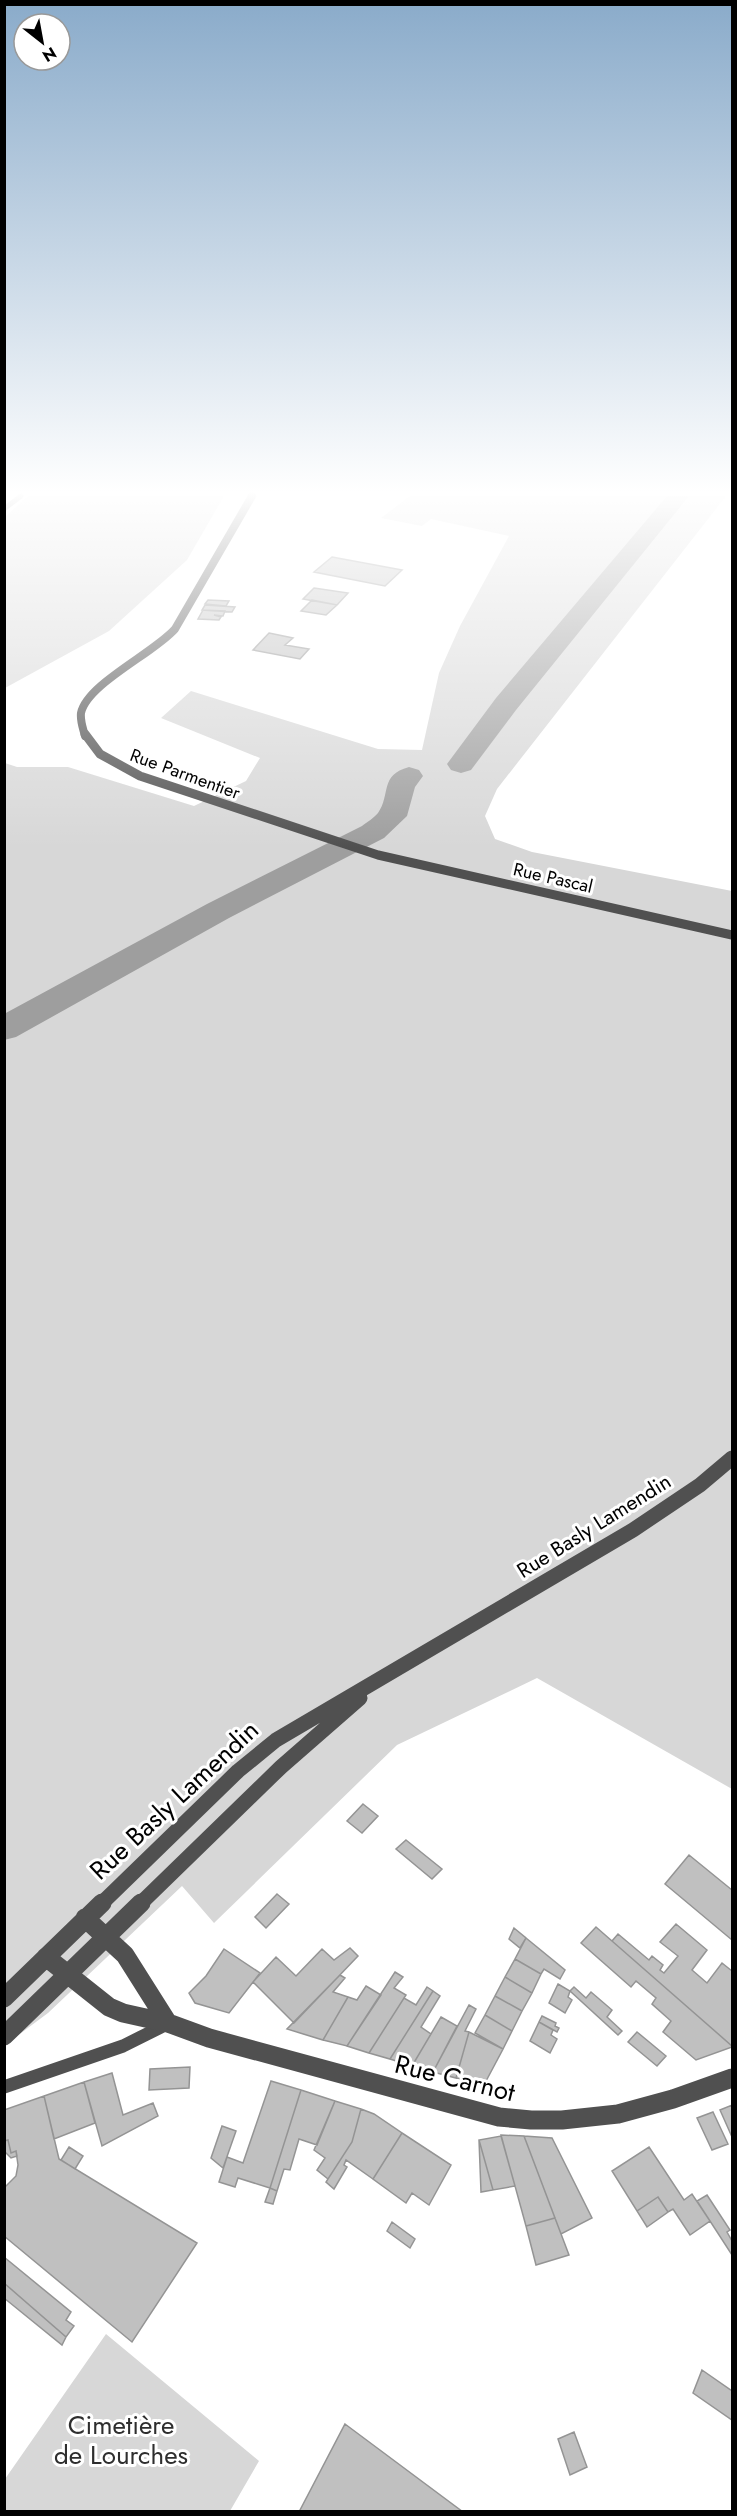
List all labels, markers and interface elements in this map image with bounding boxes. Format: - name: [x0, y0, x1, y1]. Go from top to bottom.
- north arrow: [12, 12, 72, 72]
- text: N: [38, 41, 61, 68]
- street label: Rue Parmentier: [126, 742, 245, 806]
- street label: Rue Pascal: [511, 856, 595, 900]
- street label: Rue Basly Lamendin: [511, 1466, 677, 1586]
- street label: Rue Basly Lamendin: [81, 1711, 267, 1889]
- street label: Rue Carnot: [391, 2045, 520, 2111]
- park label: Cimetière de Lourches: [54, 2406, 188, 2474]

